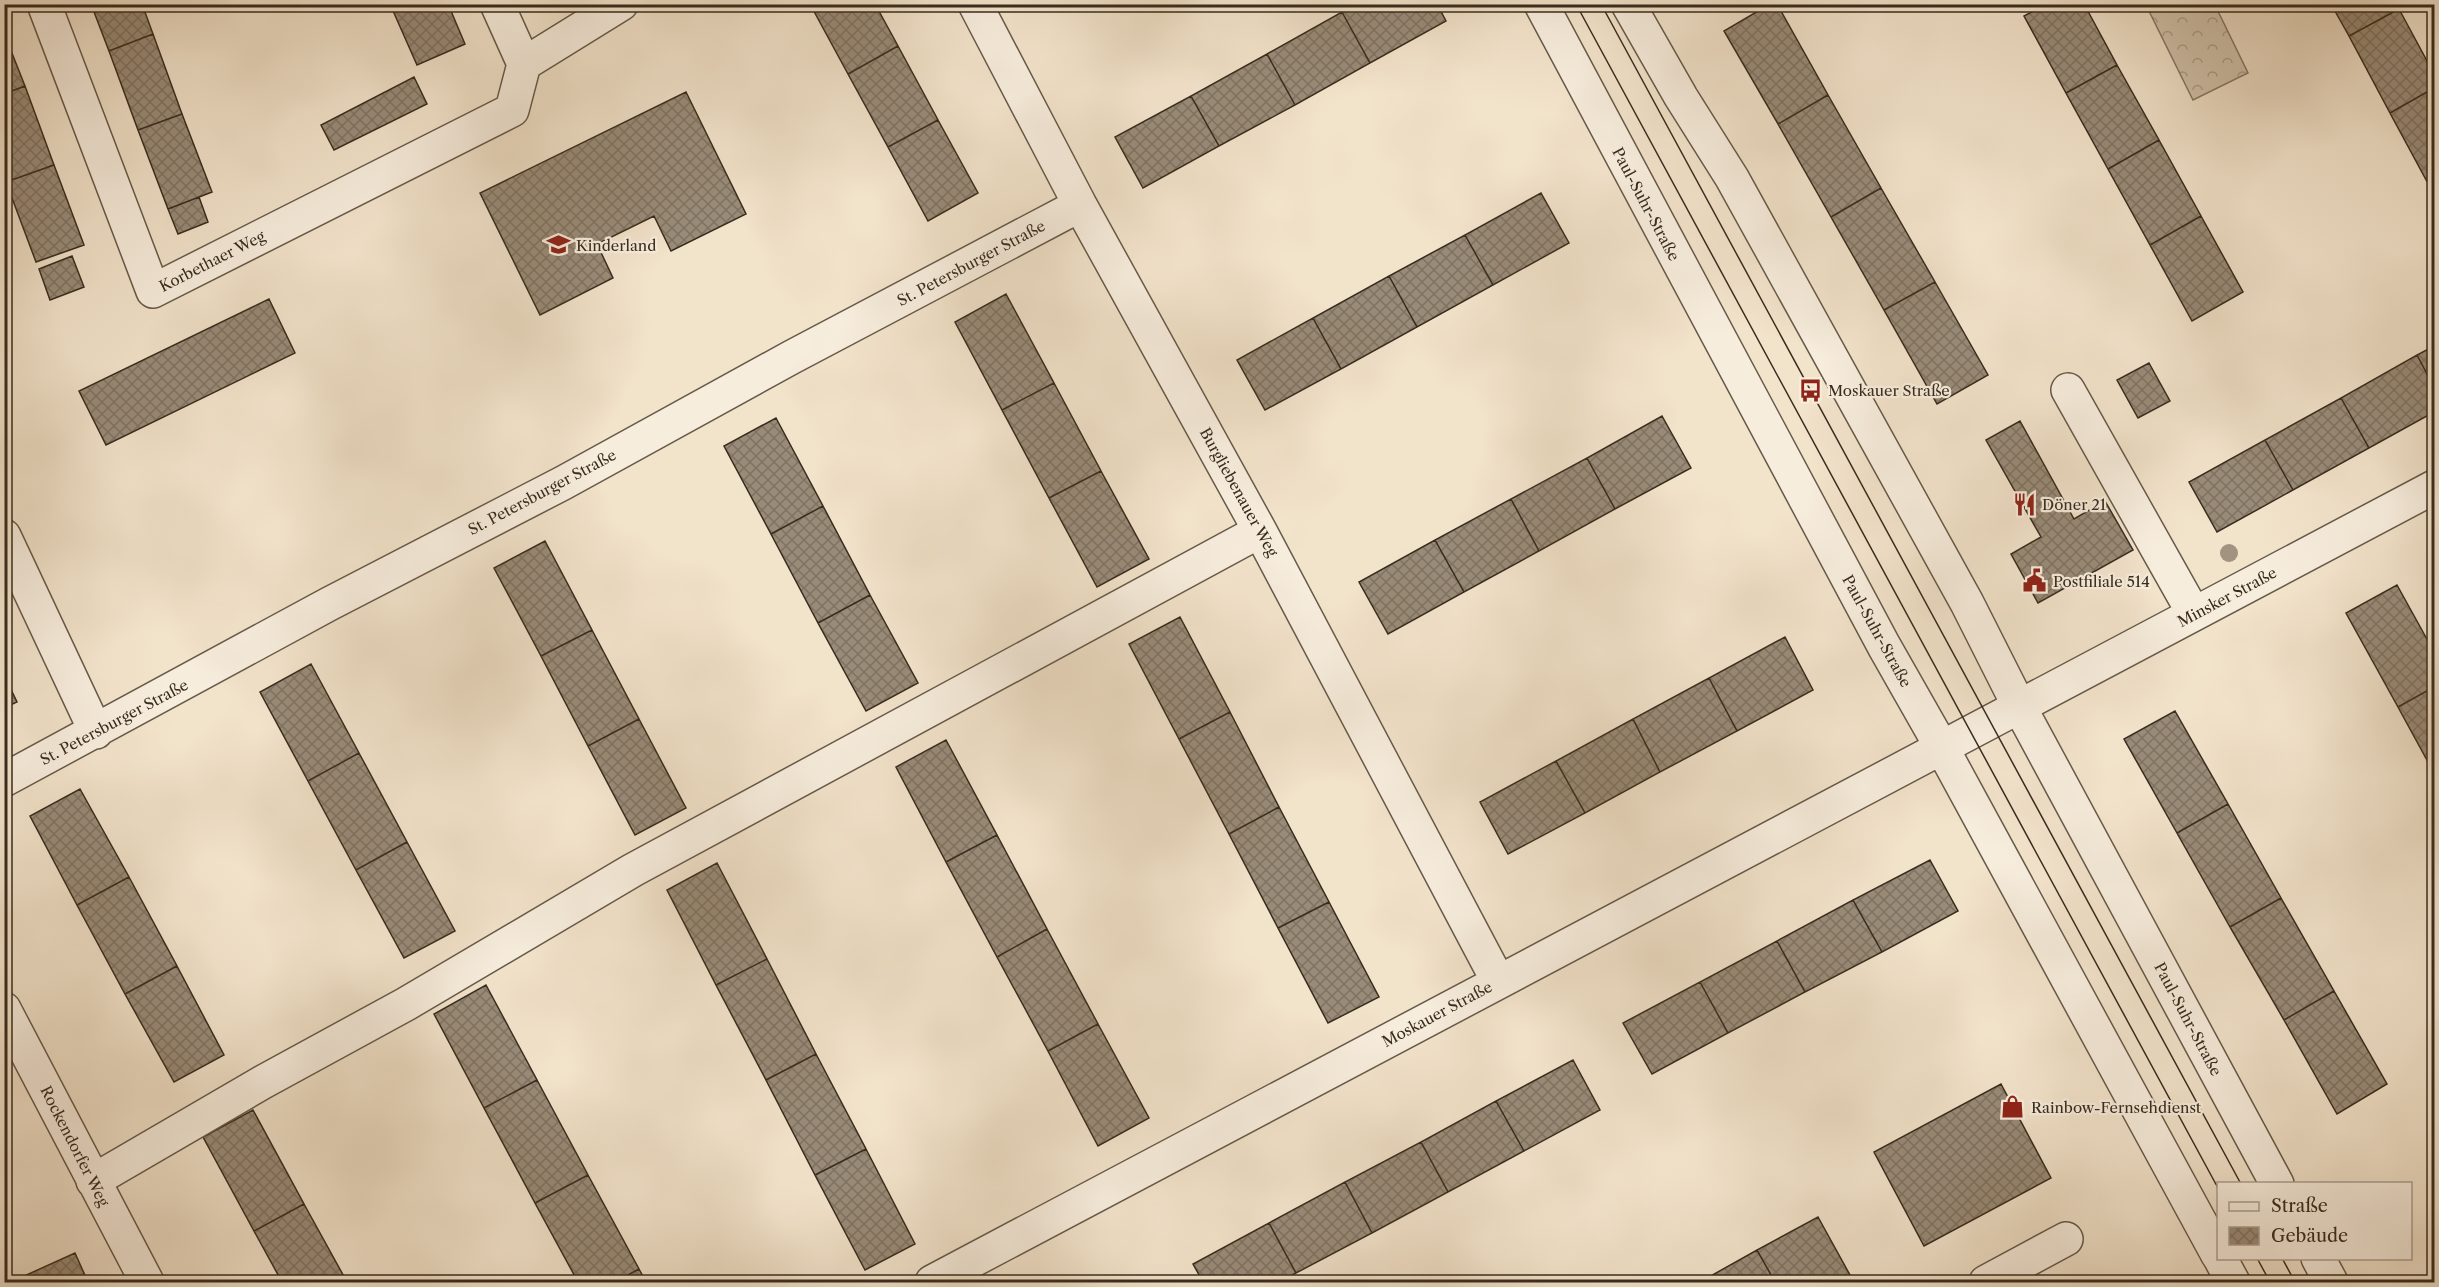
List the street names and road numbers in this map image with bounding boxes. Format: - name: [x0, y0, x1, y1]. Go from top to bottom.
- street label: Paul-Suhr-Straße: [1608, 144, 1684, 264]
- street label: St. Petersburger Straße: [894, 216, 1048, 310]
- street label: Korbethaer Weg: [156, 226, 268, 296]
- street label: Burgliebenauer Weg: [1196, 424, 1282, 560]
- street label: St. Petersburger Straße: [465, 445, 619, 539]
- street label: Minsker Straße: [2174, 563, 2280, 631]
- street label: Paul-Suhr-Straße: [1838, 571, 1916, 691]
- street label: St. Petersburger Straße: [37, 675, 191, 769]
- street label: Paul-Suhr-Straße: [2150, 959, 2226, 1079]
- street label: Moskauer Straße: [1379, 977, 1495, 1051]
- street label: Rockendorfer Weg: [36, 1082, 114, 1210]

